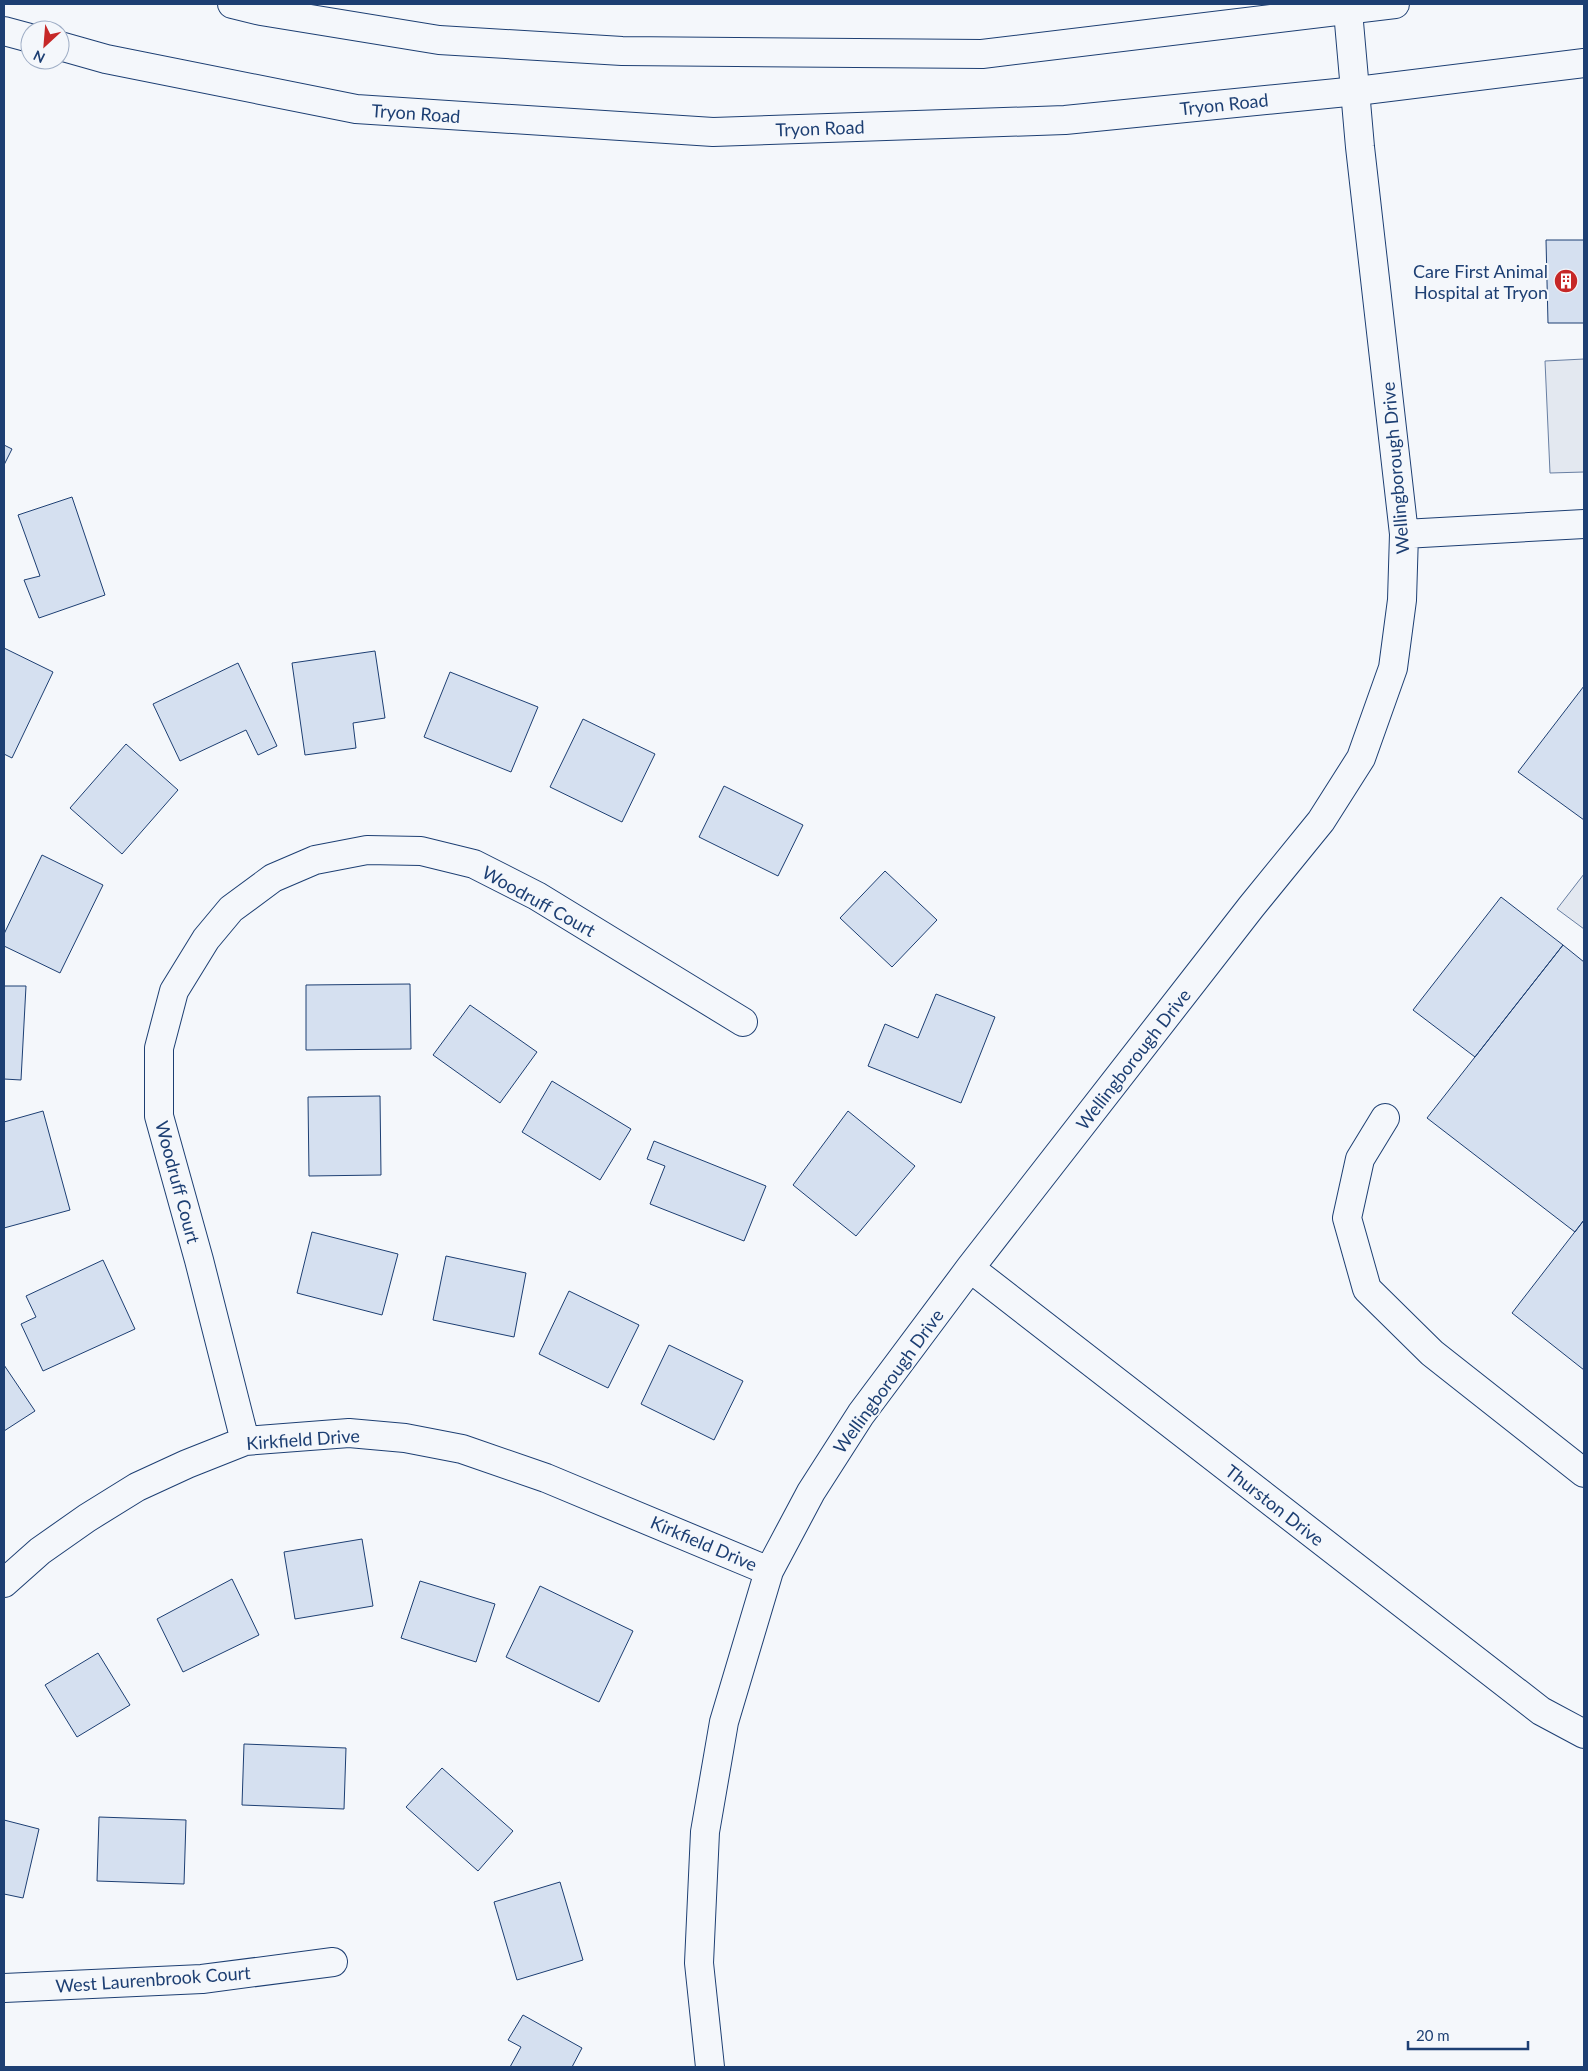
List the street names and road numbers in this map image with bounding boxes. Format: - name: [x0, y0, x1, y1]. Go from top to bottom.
- street label: Tryon Road: [1179, 88, 1269, 120]
- street label: Tryon Road: [371, 99, 461, 127]
- street label: Tryon Road: [775, 115, 865, 141]
- street label: Wellingborough Drive: [1377, 381, 1413, 555]
- street label: Woodruff Court: [479, 861, 600, 941]
- street label: Wellingborough Drive: [1071, 984, 1195, 1134]
- street label: Woodruff Court: [151, 1118, 205, 1246]
- street label: Wellingborough Drive: [828, 1305, 948, 1457]
- street label: Kirkfield Drive: [246, 1424, 360, 1454]
- street label: Thurston Drive: [1221, 1460, 1329, 1550]
- street label: Kirkfield Drive: [647, 1511, 761, 1575]
- street label: West Laurenbrook Court: [55, 1961, 252, 1997]

